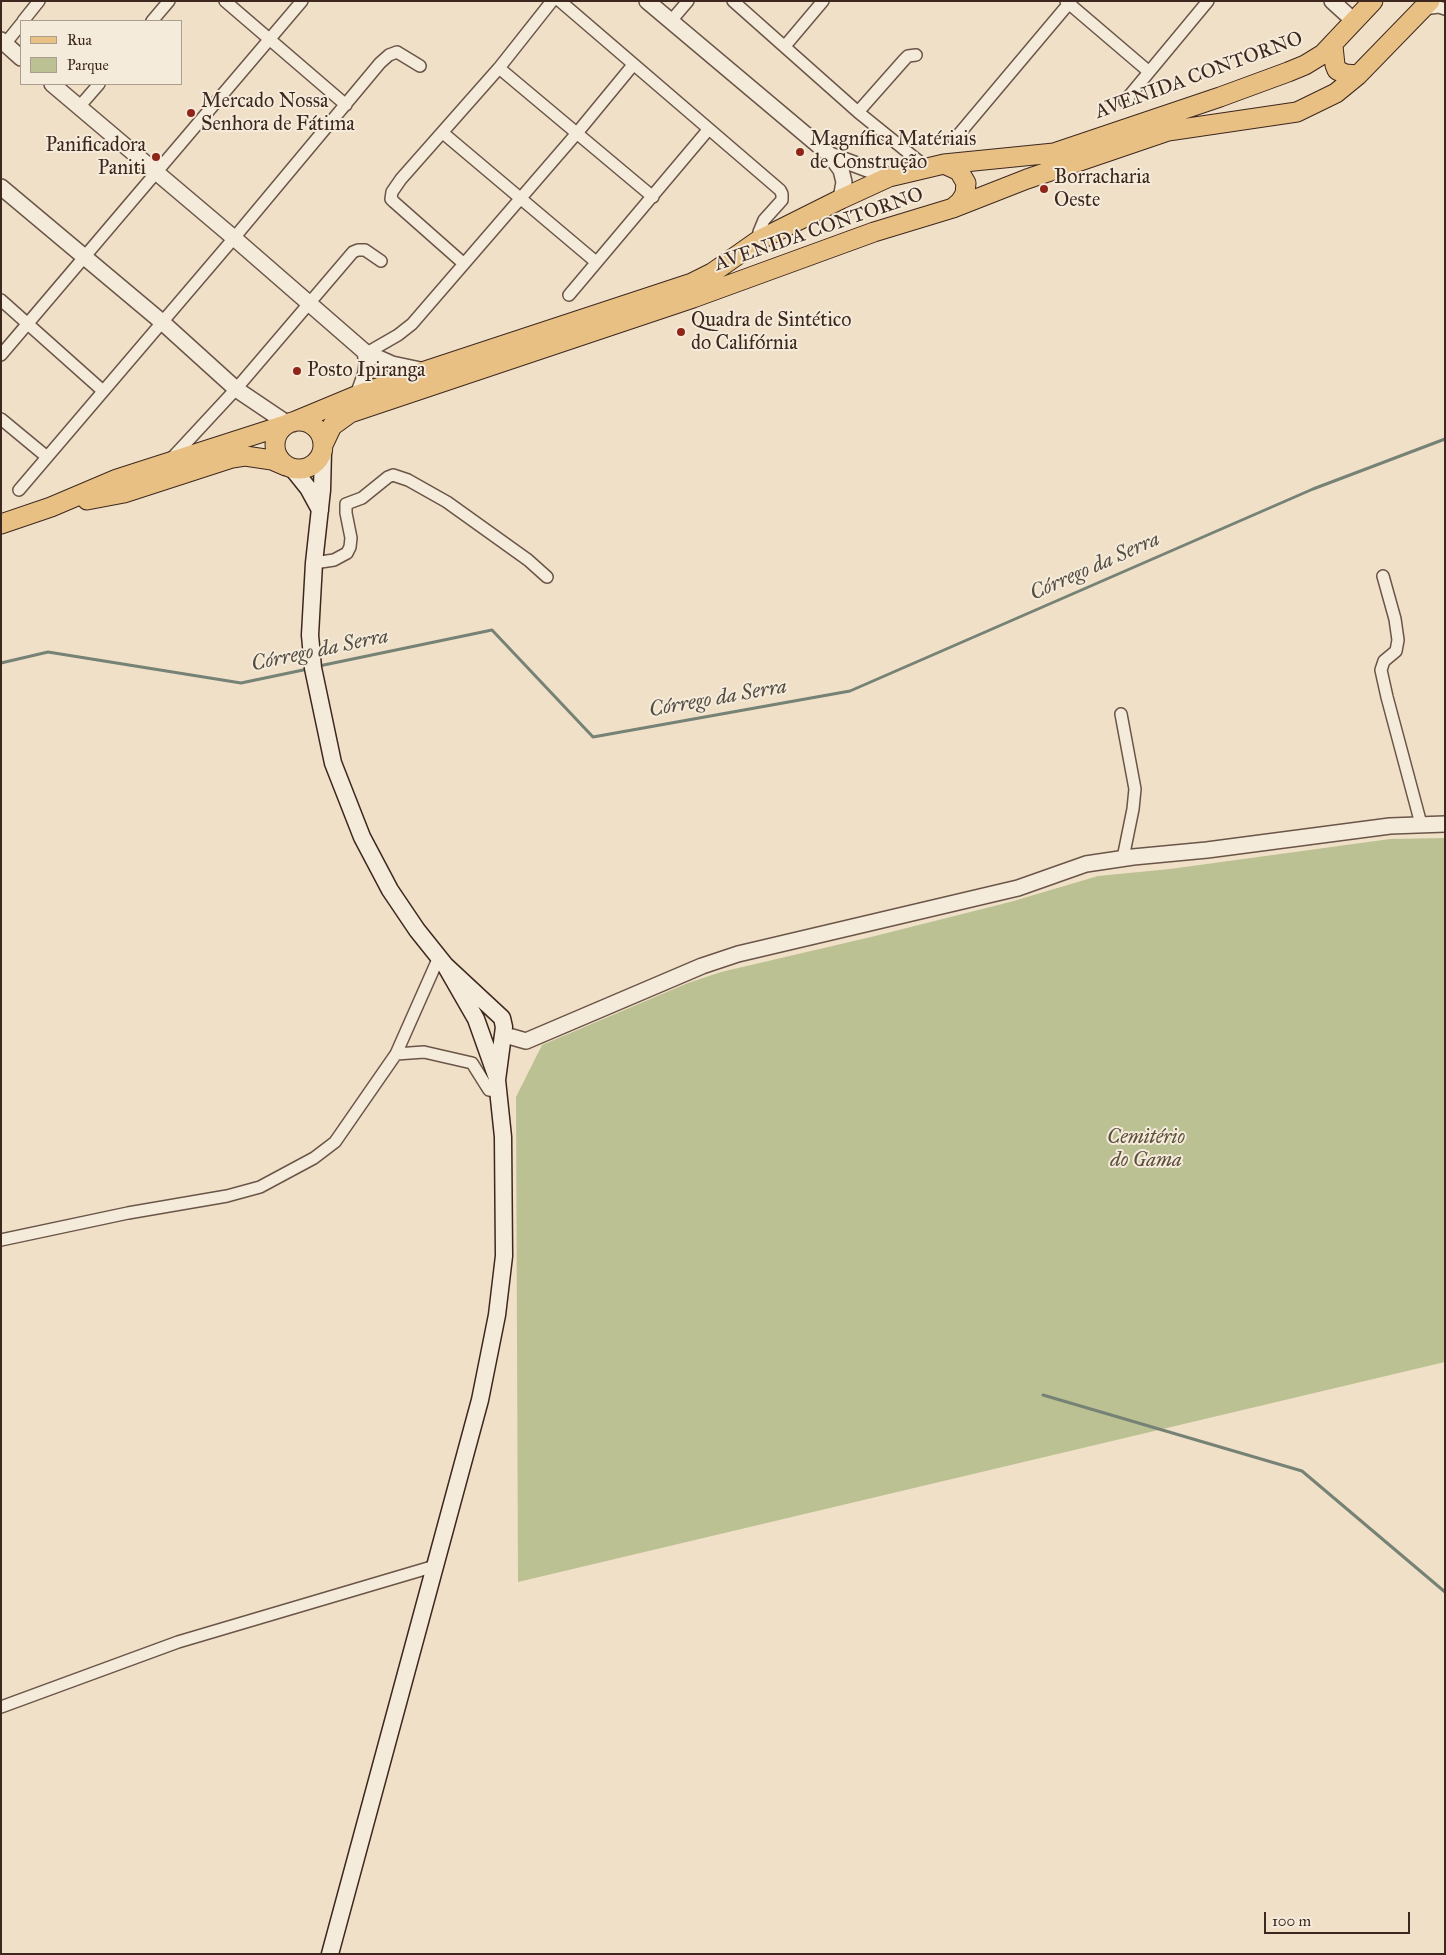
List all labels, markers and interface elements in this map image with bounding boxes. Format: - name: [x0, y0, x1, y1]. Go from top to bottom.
- legend: [20, 20, 182, 85]
- street label: AVENIDA CONTORNO: [1092, 27, 1306, 125]
- text: Rua: [67, 31, 92, 49]
- text: Parque: [67, 56, 109, 74]
- place label: Mercado Nossa Senhora de Fátima: [201, 90, 355, 137]
- marker: Mercado Nossa Senhora de Fátima: [185, 107, 197, 119]
- place label: Magnífica Matériais de Construção: [810, 128, 976, 175]
- place label: Panificadora Paniti: [46, 134, 146, 181]
- marker: Magnífica Matériais de Construção: [794, 146, 806, 158]
- marker: Panificadora Paniti: [150, 151, 162, 163]
- place label: Borracharia Oeste: [1054, 166, 1150, 213]
- street label: AVENIDA CONTORNO: [711, 183, 927, 277]
- marker: Borracharia Oeste: [1038, 183, 1050, 195]
- place label: Quadra de Sintético do Califórnia: [691, 309, 852, 356]
- marker: Quadra de Sintético do Califórnia: [675, 326, 687, 338]
- place label: Posto Ipiranga: [307, 359, 425, 383]
- marker: Posto Ipiranga: [291, 365, 303, 377]
- water label: Córrego da Serra: [1026, 527, 1164, 607]
- water label: Córrego da Serra: [249, 624, 391, 678]
- water label: Córrego da Serra: [647, 674, 789, 724]
- park label: Cemitério do Gama: [1107, 1126, 1185, 1173]
- scale bar: [1266, 1902, 1412, 1934]
- text: 100 m: [1272, 1912, 1311, 1930]

